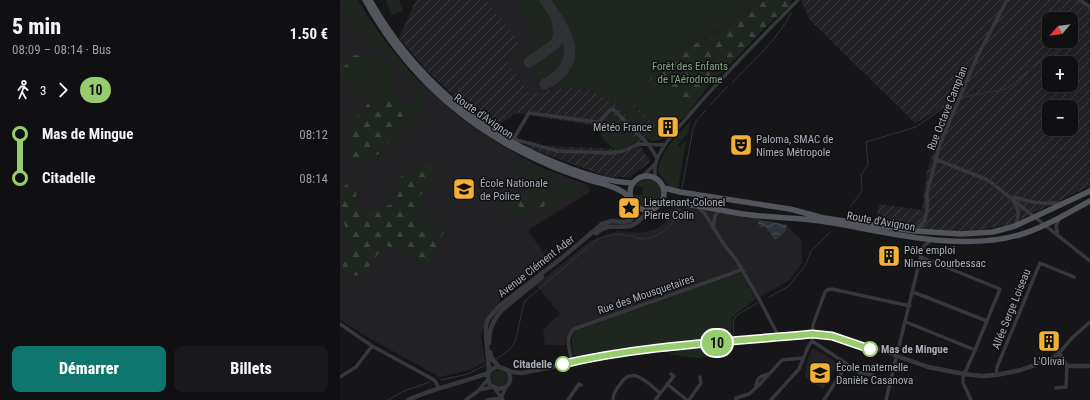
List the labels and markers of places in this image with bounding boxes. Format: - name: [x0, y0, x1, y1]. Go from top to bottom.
- building icon: Météo France: [655, 114, 681, 140]
- place label: Météo France: [593, 121, 652, 134]
- theatre icon: Paloma, SMAC de Nîmes Métropole: [728, 132, 754, 158]
- place label: Paloma, SMAC de Nîmes Métropole: [756, 133, 833, 159]
- school or university icon: École Nationale de Police: [451, 176, 477, 202]
- place label: École Nationale de Police: [480, 177, 548, 203]
- place icon: Lieutenant-Colonel Pierre Colin: [616, 195, 642, 221]
- place label: Lieutenant-Colonel Pierre Colin: [644, 196, 725, 222]
- building icon: Pôle emploi Nîmes Courbessac: [876, 243, 902, 269]
- place label: Pôle emploi Nîmes Courbessac: [904, 244, 986, 270]
- building icon: L'Olivai: [1036, 328, 1062, 354]
- marker: Mas de Mingue: [862, 341, 878, 357]
- place label: Mas de Mingue: [881, 343, 948, 356]
- place label: L'Olivai: [1033, 355, 1065, 368]
- marker: Citadelle: [555, 356, 571, 372]
- place label: Citadelle: [513, 358, 552, 371]
- school or university icon: École maternelle Danièle Casanova: [807, 360, 833, 386]
- place label: École maternelle Danièle Casanova: [836, 361, 913, 387]

